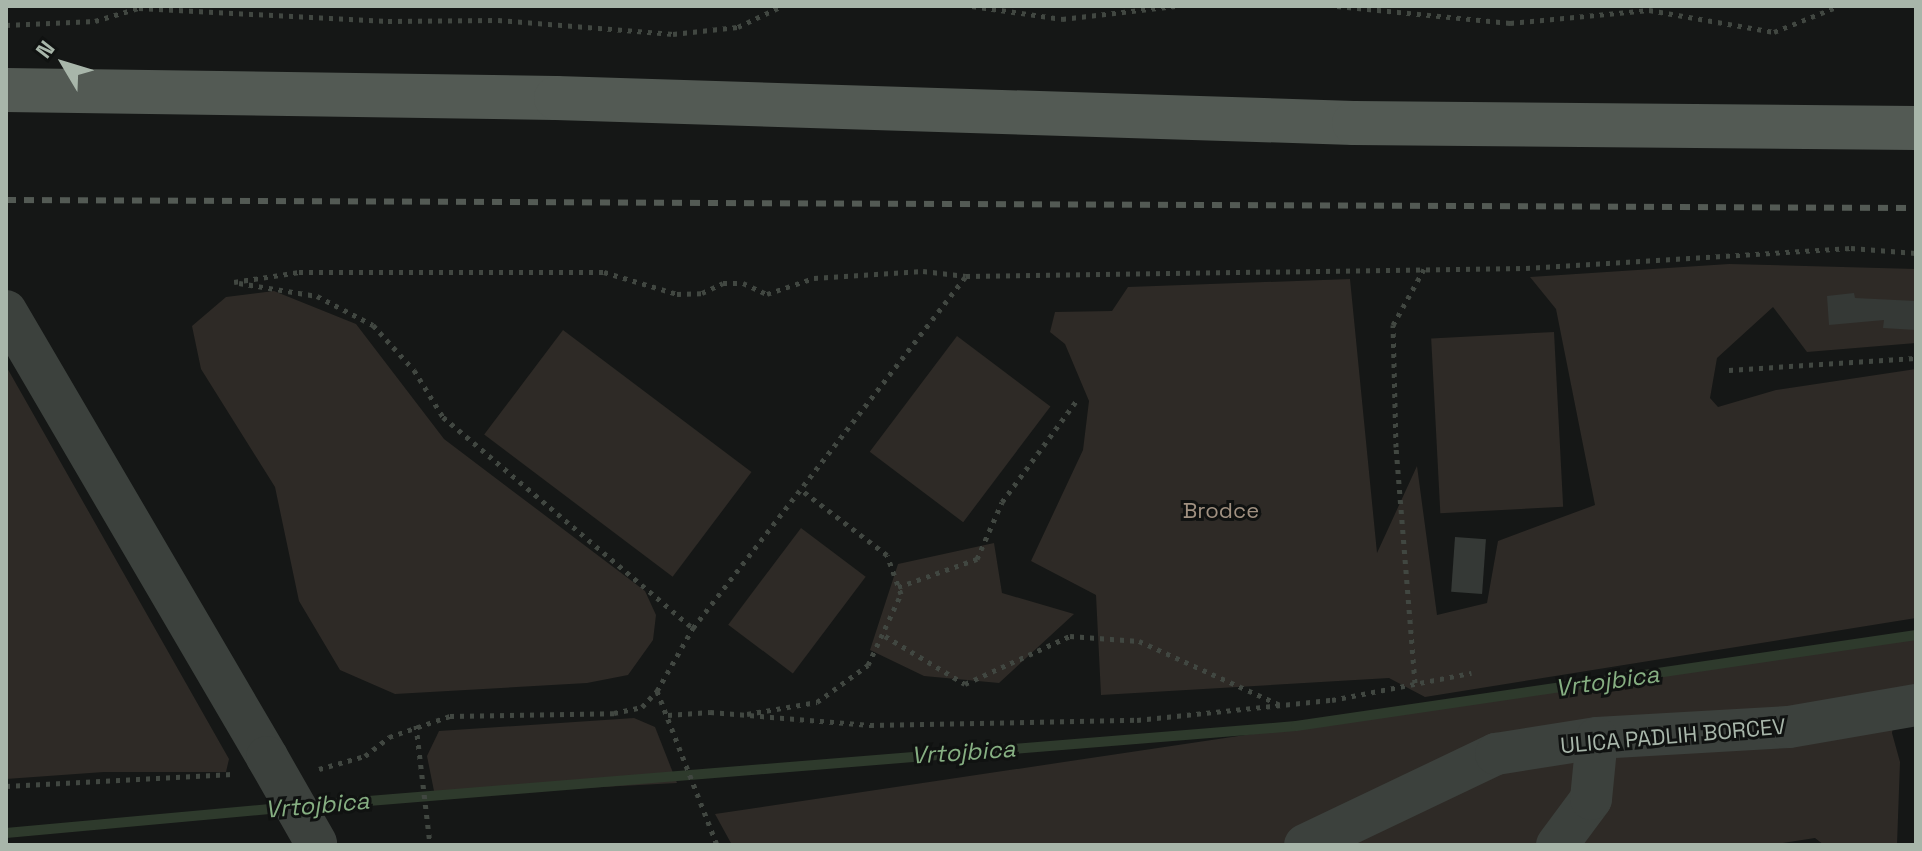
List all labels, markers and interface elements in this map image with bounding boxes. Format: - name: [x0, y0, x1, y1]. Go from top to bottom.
- north arrow: [24, 24, 104, 104]
- text: N: [30, 35, 61, 64]
- park label: Brodce: [1183, 498, 1259, 524]
- water label: Vrtojbica: [1553, 659, 1661, 703]
- street label: ULICA PADLIH BORCEV: [1559, 713, 1787, 759]
- water label: Vrtojbica: [910, 734, 1016, 770]
- water label: Vrtojbica: [264, 786, 370, 824]

